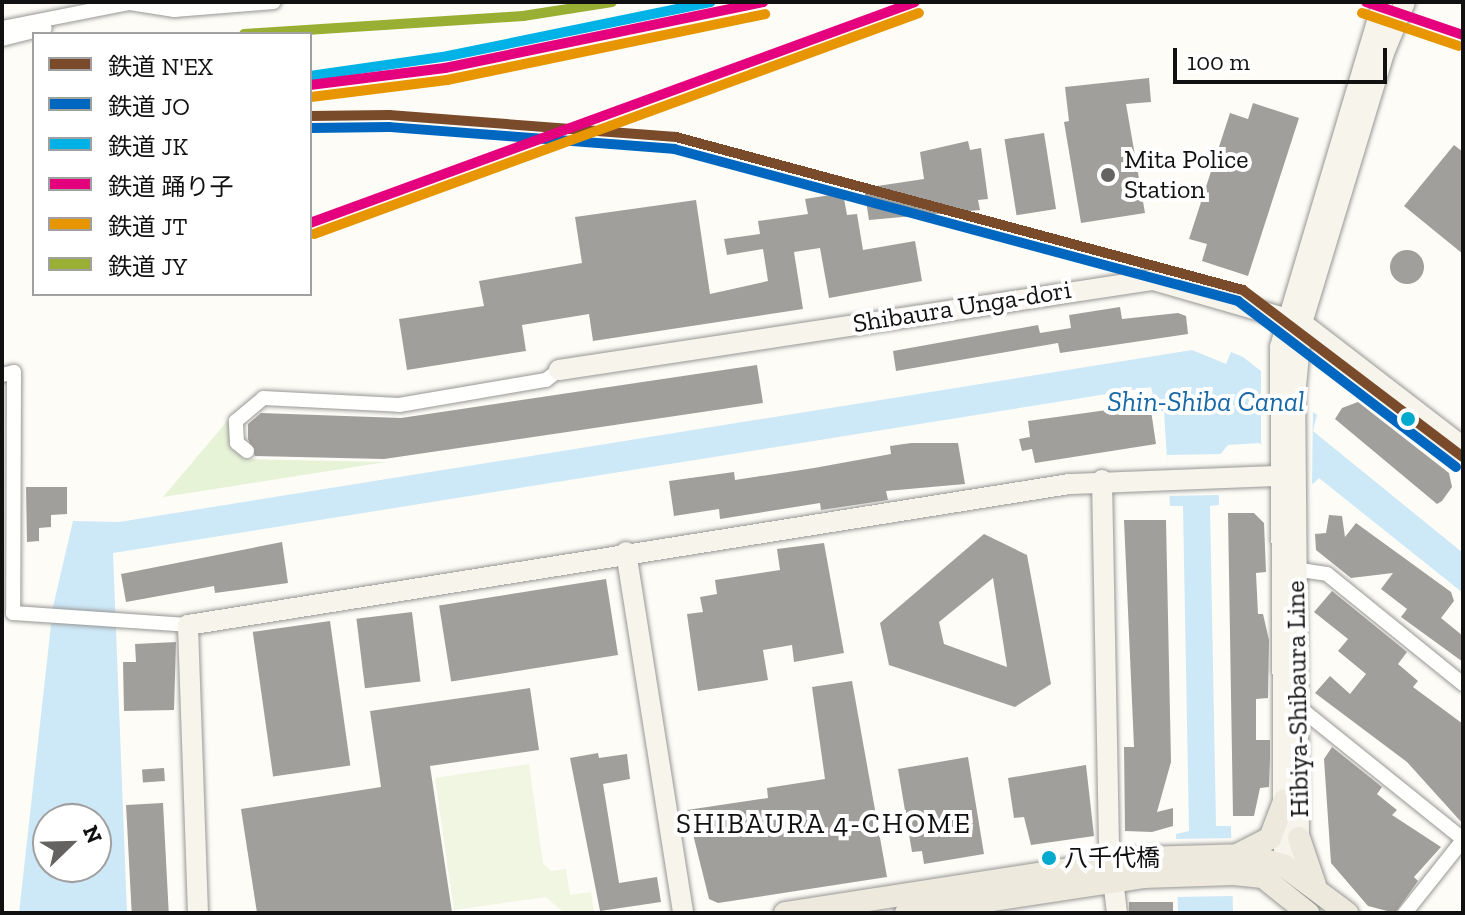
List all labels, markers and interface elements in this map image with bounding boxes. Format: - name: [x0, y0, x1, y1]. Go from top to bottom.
- legend: [32, 32, 312, 296]
- scale bar: [1177, 32, 1391, 82]
- text: 100 m: [1187, 47, 1250, 76]
- text: 鉄道 N'EX: [108, 52, 213, 81]
- text: 鉄道 JO: [108, 92, 190, 121]
- text: 鉄道 JK: [108, 132, 188, 161]
- place label: Mita Police Station: [1124, 144, 1248, 206]
- marker: Mita Police Station: [1099, 166, 1117, 184]
- text: 鉄道 踊り子: [108, 172, 233, 201]
- text: 鉄道 JT: [108, 212, 187, 241]
- text: 鉄道 JY: [108, 252, 187, 281]
- street label: Shibaura Unga-dori: [851, 274, 1073, 340]
- water label: Shin-Shiba Canal: [1107, 385, 1305, 419]
- unlabelled marker: [1400, 411, 1416, 427]
- street label: Hibiya-Shibaura Line: [1280, 580, 1316, 818]
- north arrow: [32, 803, 112, 883]
- district label: SHIBAURA 4-CHOME: [676, 807, 972, 841]
- text: N: [77, 821, 108, 847]
- place label: 八千代橋: [1064, 844, 1160, 872]
- marker: 八千代橋: [1041, 850, 1057, 866]

